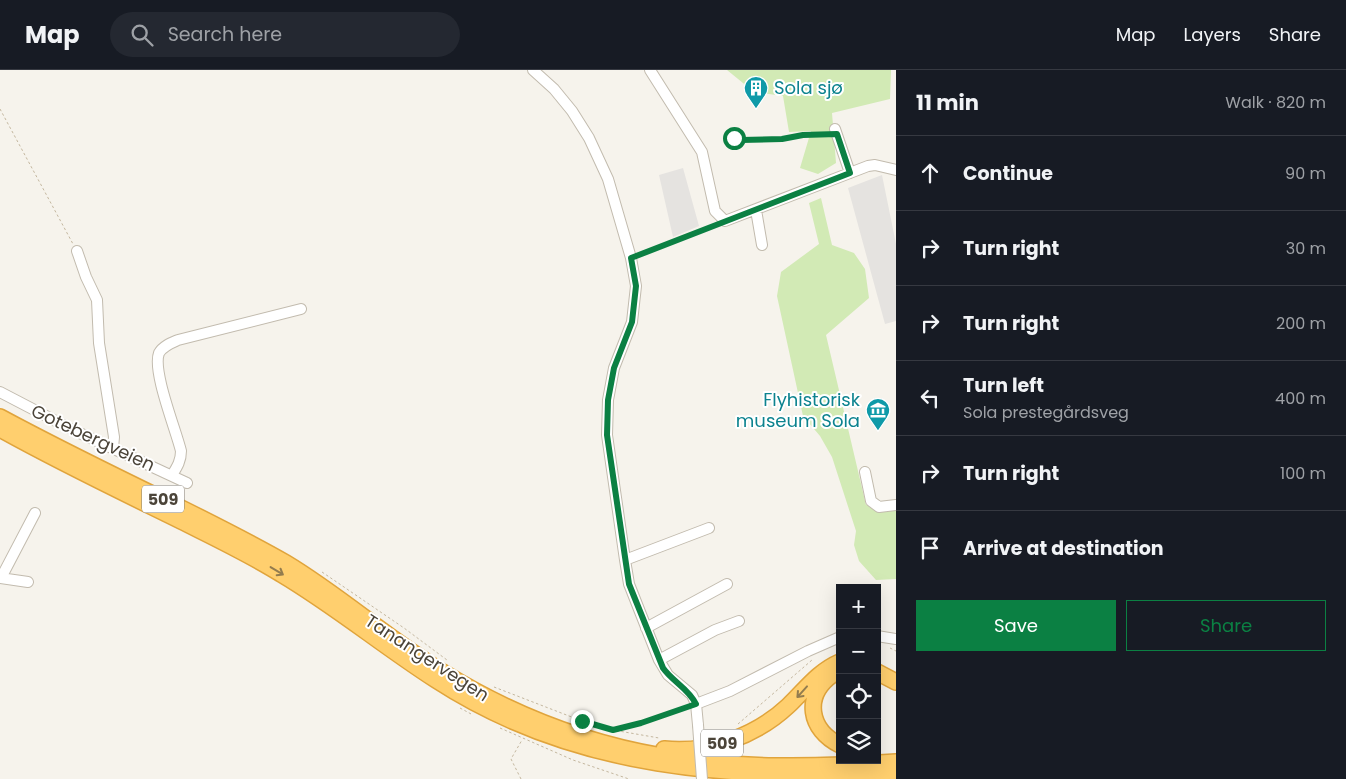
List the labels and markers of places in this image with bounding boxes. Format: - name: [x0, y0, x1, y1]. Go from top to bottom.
- building icon: Sola sjø: [743, 75, 769, 109]
- place label: Sola sjø: [774, 75, 843, 100]
- place label: Flyhistorisk museum Sola: [736, 387, 861, 433]
- museum icon: Flyhistorisk museum Sola: [865, 397, 891, 431]

